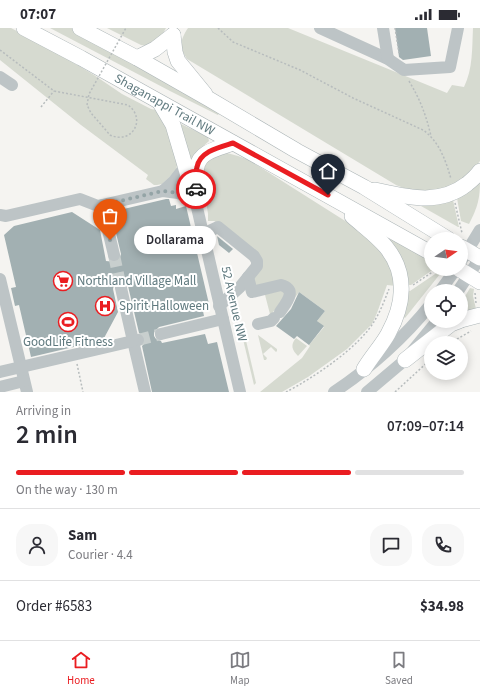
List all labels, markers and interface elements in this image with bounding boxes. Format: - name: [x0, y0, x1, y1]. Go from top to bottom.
- text: 07:07: [20, 4, 56, 25]
- street label: Shaganappi Trail NW: [111, 69, 218, 140]
- pin: [311, 154, 345, 195]
- icon: home: [317, 160, 339, 182]
- courier: [176, 169, 216, 209]
- icon: car: [185, 178, 207, 200]
- pin: [93, 199, 127, 240]
- icon: bag: [99, 205, 121, 227]
- callout: Dollarama: [134, 226, 216, 254]
- text: Dollarama: [146, 231, 204, 249]
- north arrow: [424, 232, 468, 276]
- map controls: [424, 232, 468, 380]
- street label: 52 Avenue NW: [217, 265, 251, 343]
- supermarket icon: Northland Village Mall: [52, 270, 74, 292]
- place label: Northland Village Mall: [77, 272, 196, 290]
- button: locate: [424, 284, 468, 328]
- hospital icon: Spirit Halloween: [94, 295, 116, 317]
- place label: Spirit Halloween: [119, 297, 209, 315]
- sports icon: GoodLife Fitness: [57, 311, 79, 333]
- place label: GoodLife Fitness: [23, 333, 114, 351]
- button: layers: [424, 336, 468, 380]
- text: Arriving in: [16, 402, 71, 420]
- text: 2 min: [16, 416, 78, 453]
- text: 07:09–07:14: [387, 416, 464, 437]
- text: On the way · 130 m: [16, 481, 118, 499]
- button: person: [16, 524, 58, 566]
- button: chat: [370, 524, 412, 566]
- button: phone: [422, 524, 464, 566]
- text: Sam: [68, 525, 97, 546]
- text: Courier · 4.4: [68, 546, 133, 564]
- text: Order #6583: [16, 596, 92, 617]
- text: $34.98: [420, 596, 464, 617]
- tab: Home: [67, 649, 95, 688]
- tab: Map: [229, 649, 251, 688]
- tab: Saved: [385, 649, 413, 688]

